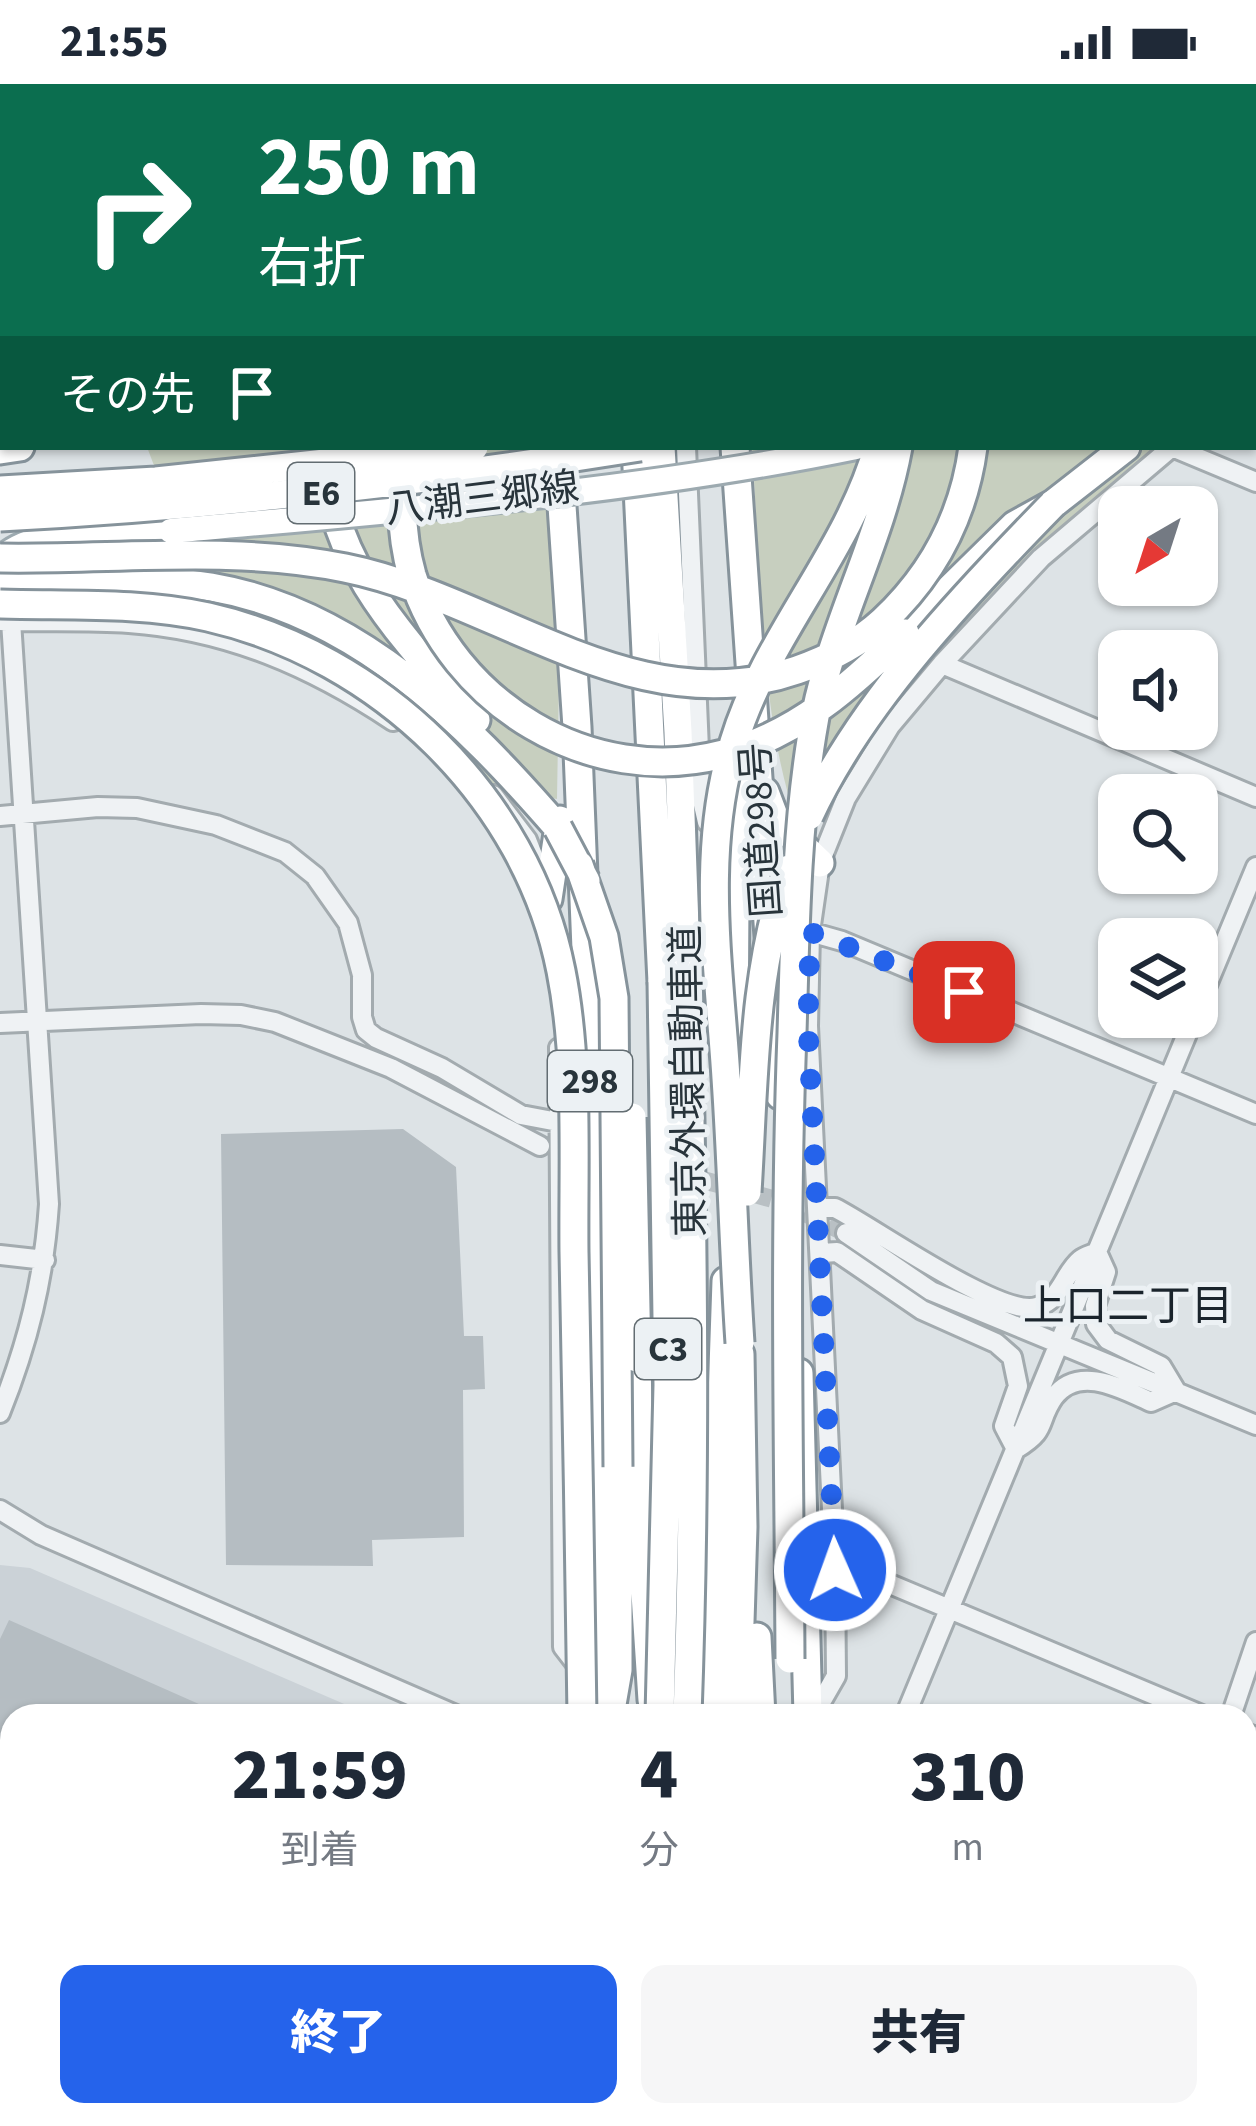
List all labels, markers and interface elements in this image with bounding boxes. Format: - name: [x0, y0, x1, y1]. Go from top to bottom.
- text: 21:55: [60, 10, 169, 74]
- text: 250 m: [258, 108, 480, 228]
- icon: right: [60, 132, 216, 288]
- text: 右折: [258, 227, 366, 304]
- icon: arrive: [219, 360, 285, 426]
- text: その先: [60, 364, 195, 428]
- street label: 八潮三郷線: [382, 459, 582, 539]
- road number: E6: [288, 463, 354, 523]
- north arrow: [1098, 486, 1218, 606]
- map controls: [1098, 486, 1218, 1038]
- button: sound: [1098, 630, 1218, 750]
- street label: 国道298号: [728, 741, 796, 919]
- button: search: [1098, 774, 1218, 894]
- button: layers: [1098, 918, 1218, 1038]
- street label: 東京外環自動車道: [658, 925, 720, 1237]
- pin: [913, 941, 1015, 1043]
- icon: arrive: [931, 959, 997, 1025]
- road number: 298: [548, 1051, 632, 1111]
- district label: 上口二丁目: [1023, 1277, 1233, 1337]
- road number: C3: [635, 1319, 701, 1379]
- position arrow: [772, 1507, 898, 1633]
- text: 21:59: [232, 1724, 408, 1827]
- text: 4: [640, 1724, 678, 1827]
- text: 310: [910, 1726, 1025, 1829]
- text: m: [952, 1820, 984, 1876]
- text: 到着: [281, 1823, 359, 1879]
- text: 分: [639, 1823, 678, 1879]
- button: 終了: [60, 1965, 617, 2103]
- button: 共有: [641, 1965, 1197, 2103]

